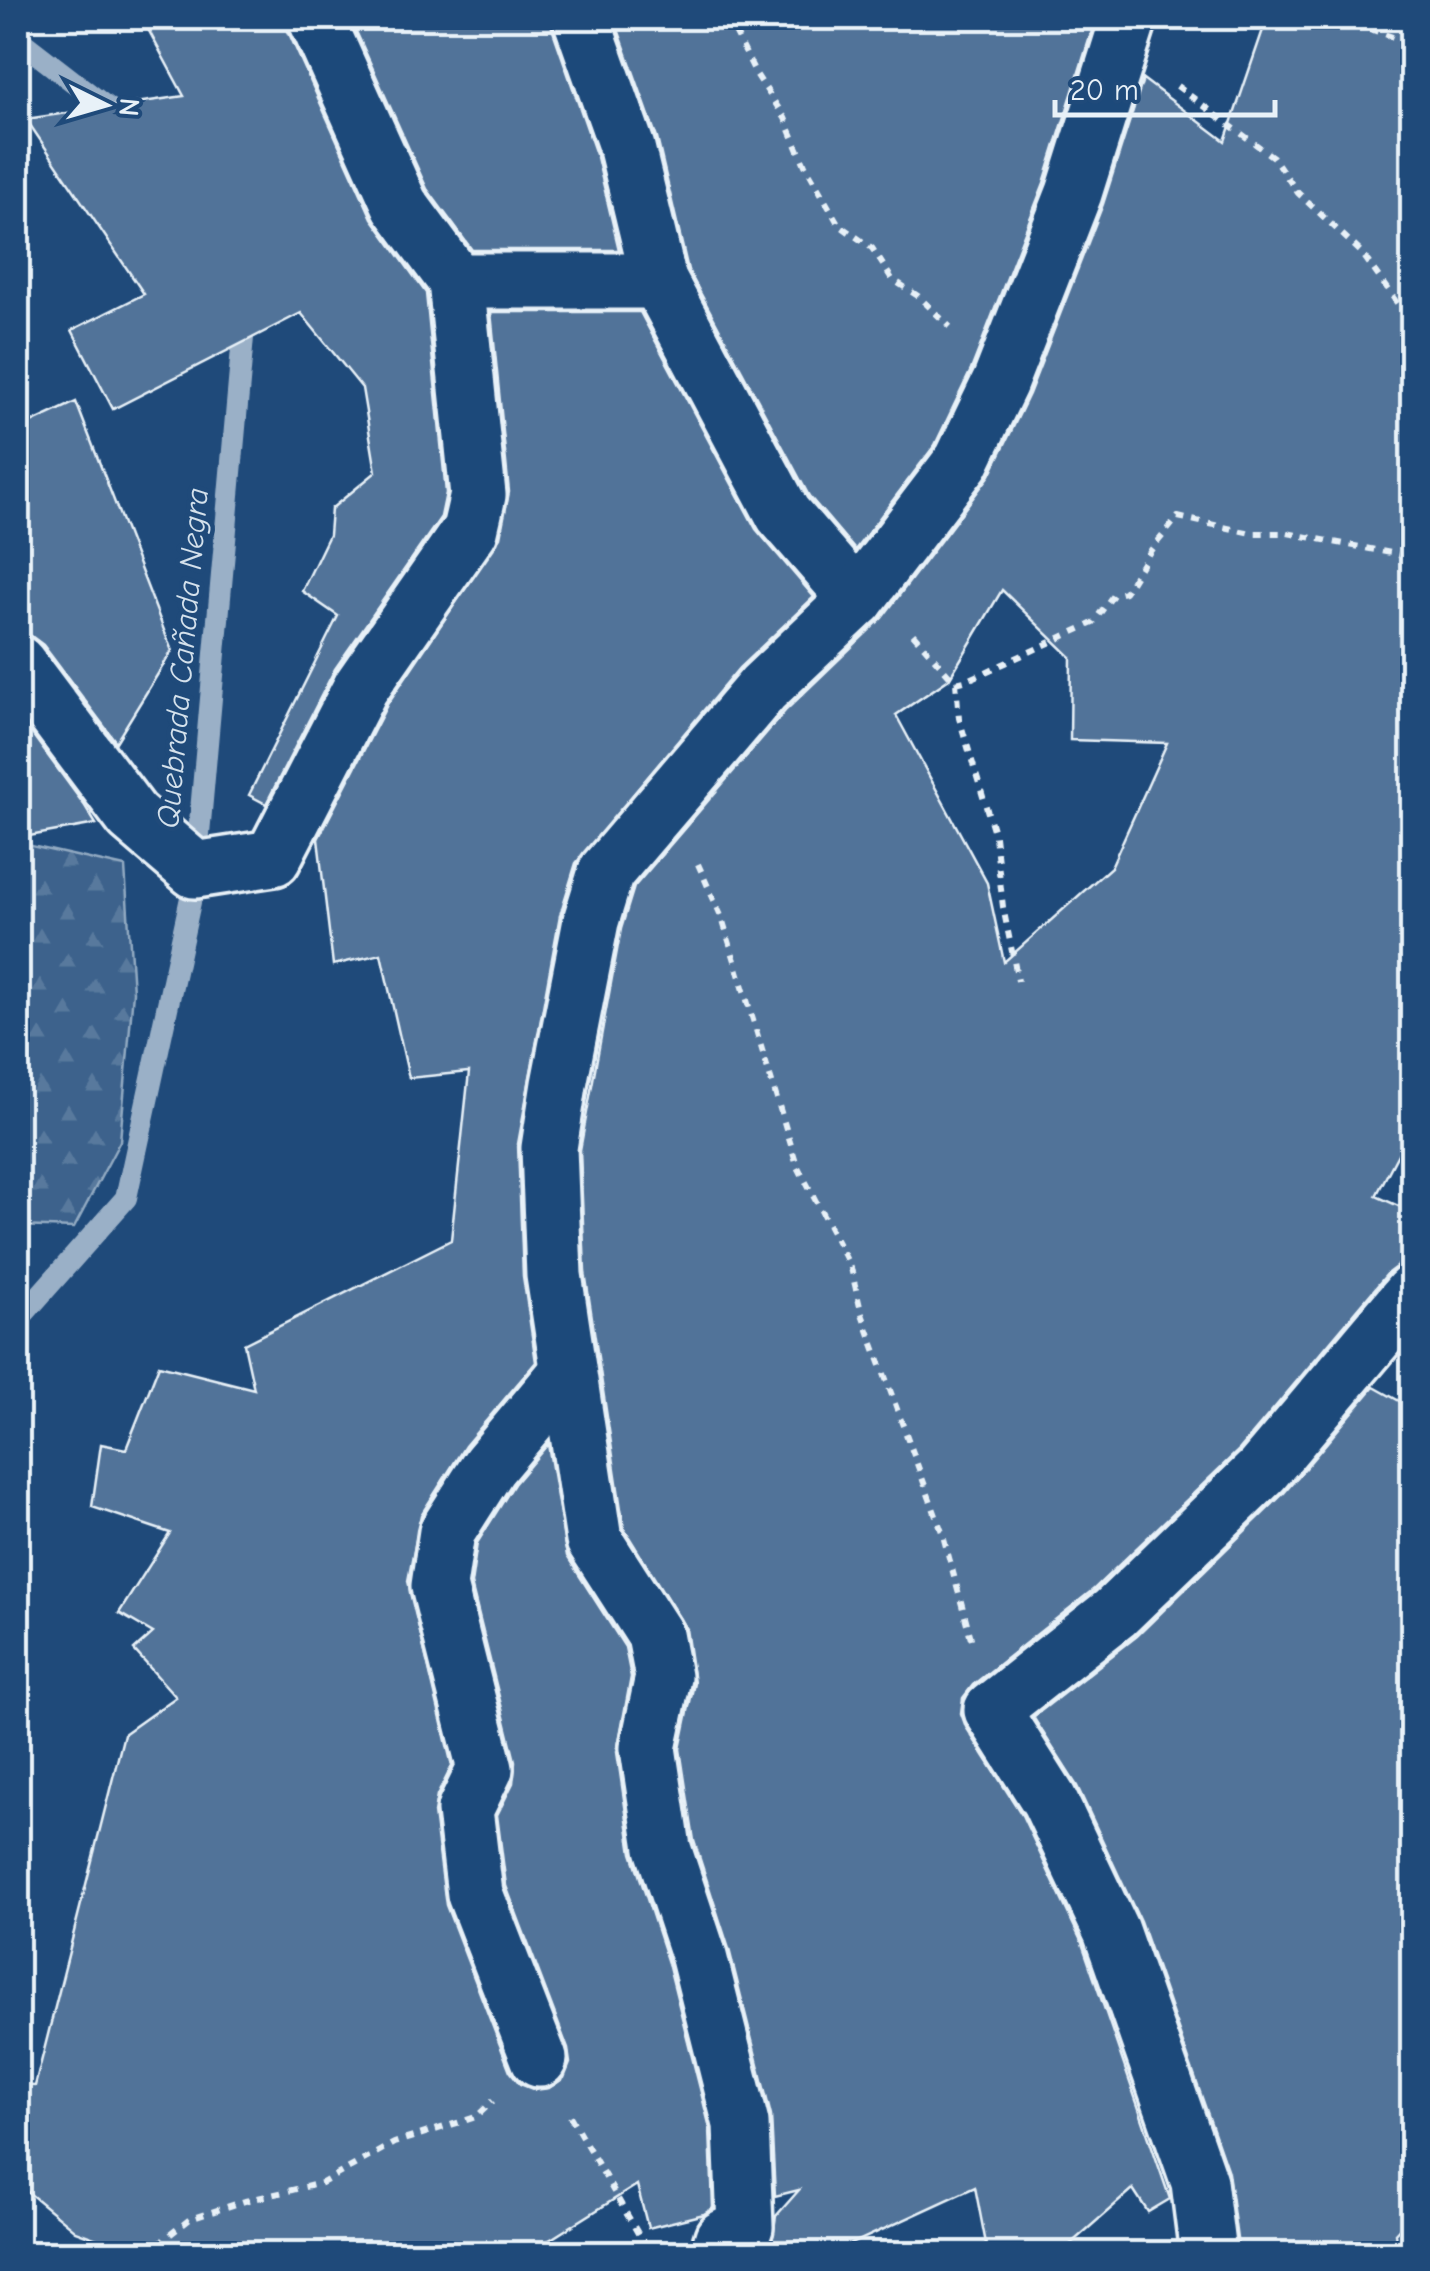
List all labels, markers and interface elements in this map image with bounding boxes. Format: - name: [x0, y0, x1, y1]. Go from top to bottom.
- north arrow: [55, 55, 155, 155]
- scale bar: [1055, 55, 1275, 117]
- text: 20 m: [1070, 73, 1139, 108]
- text: N: [112, 97, 146, 118]
- water label: Quebrada Cañada Negra: [149, 486, 216, 830]

